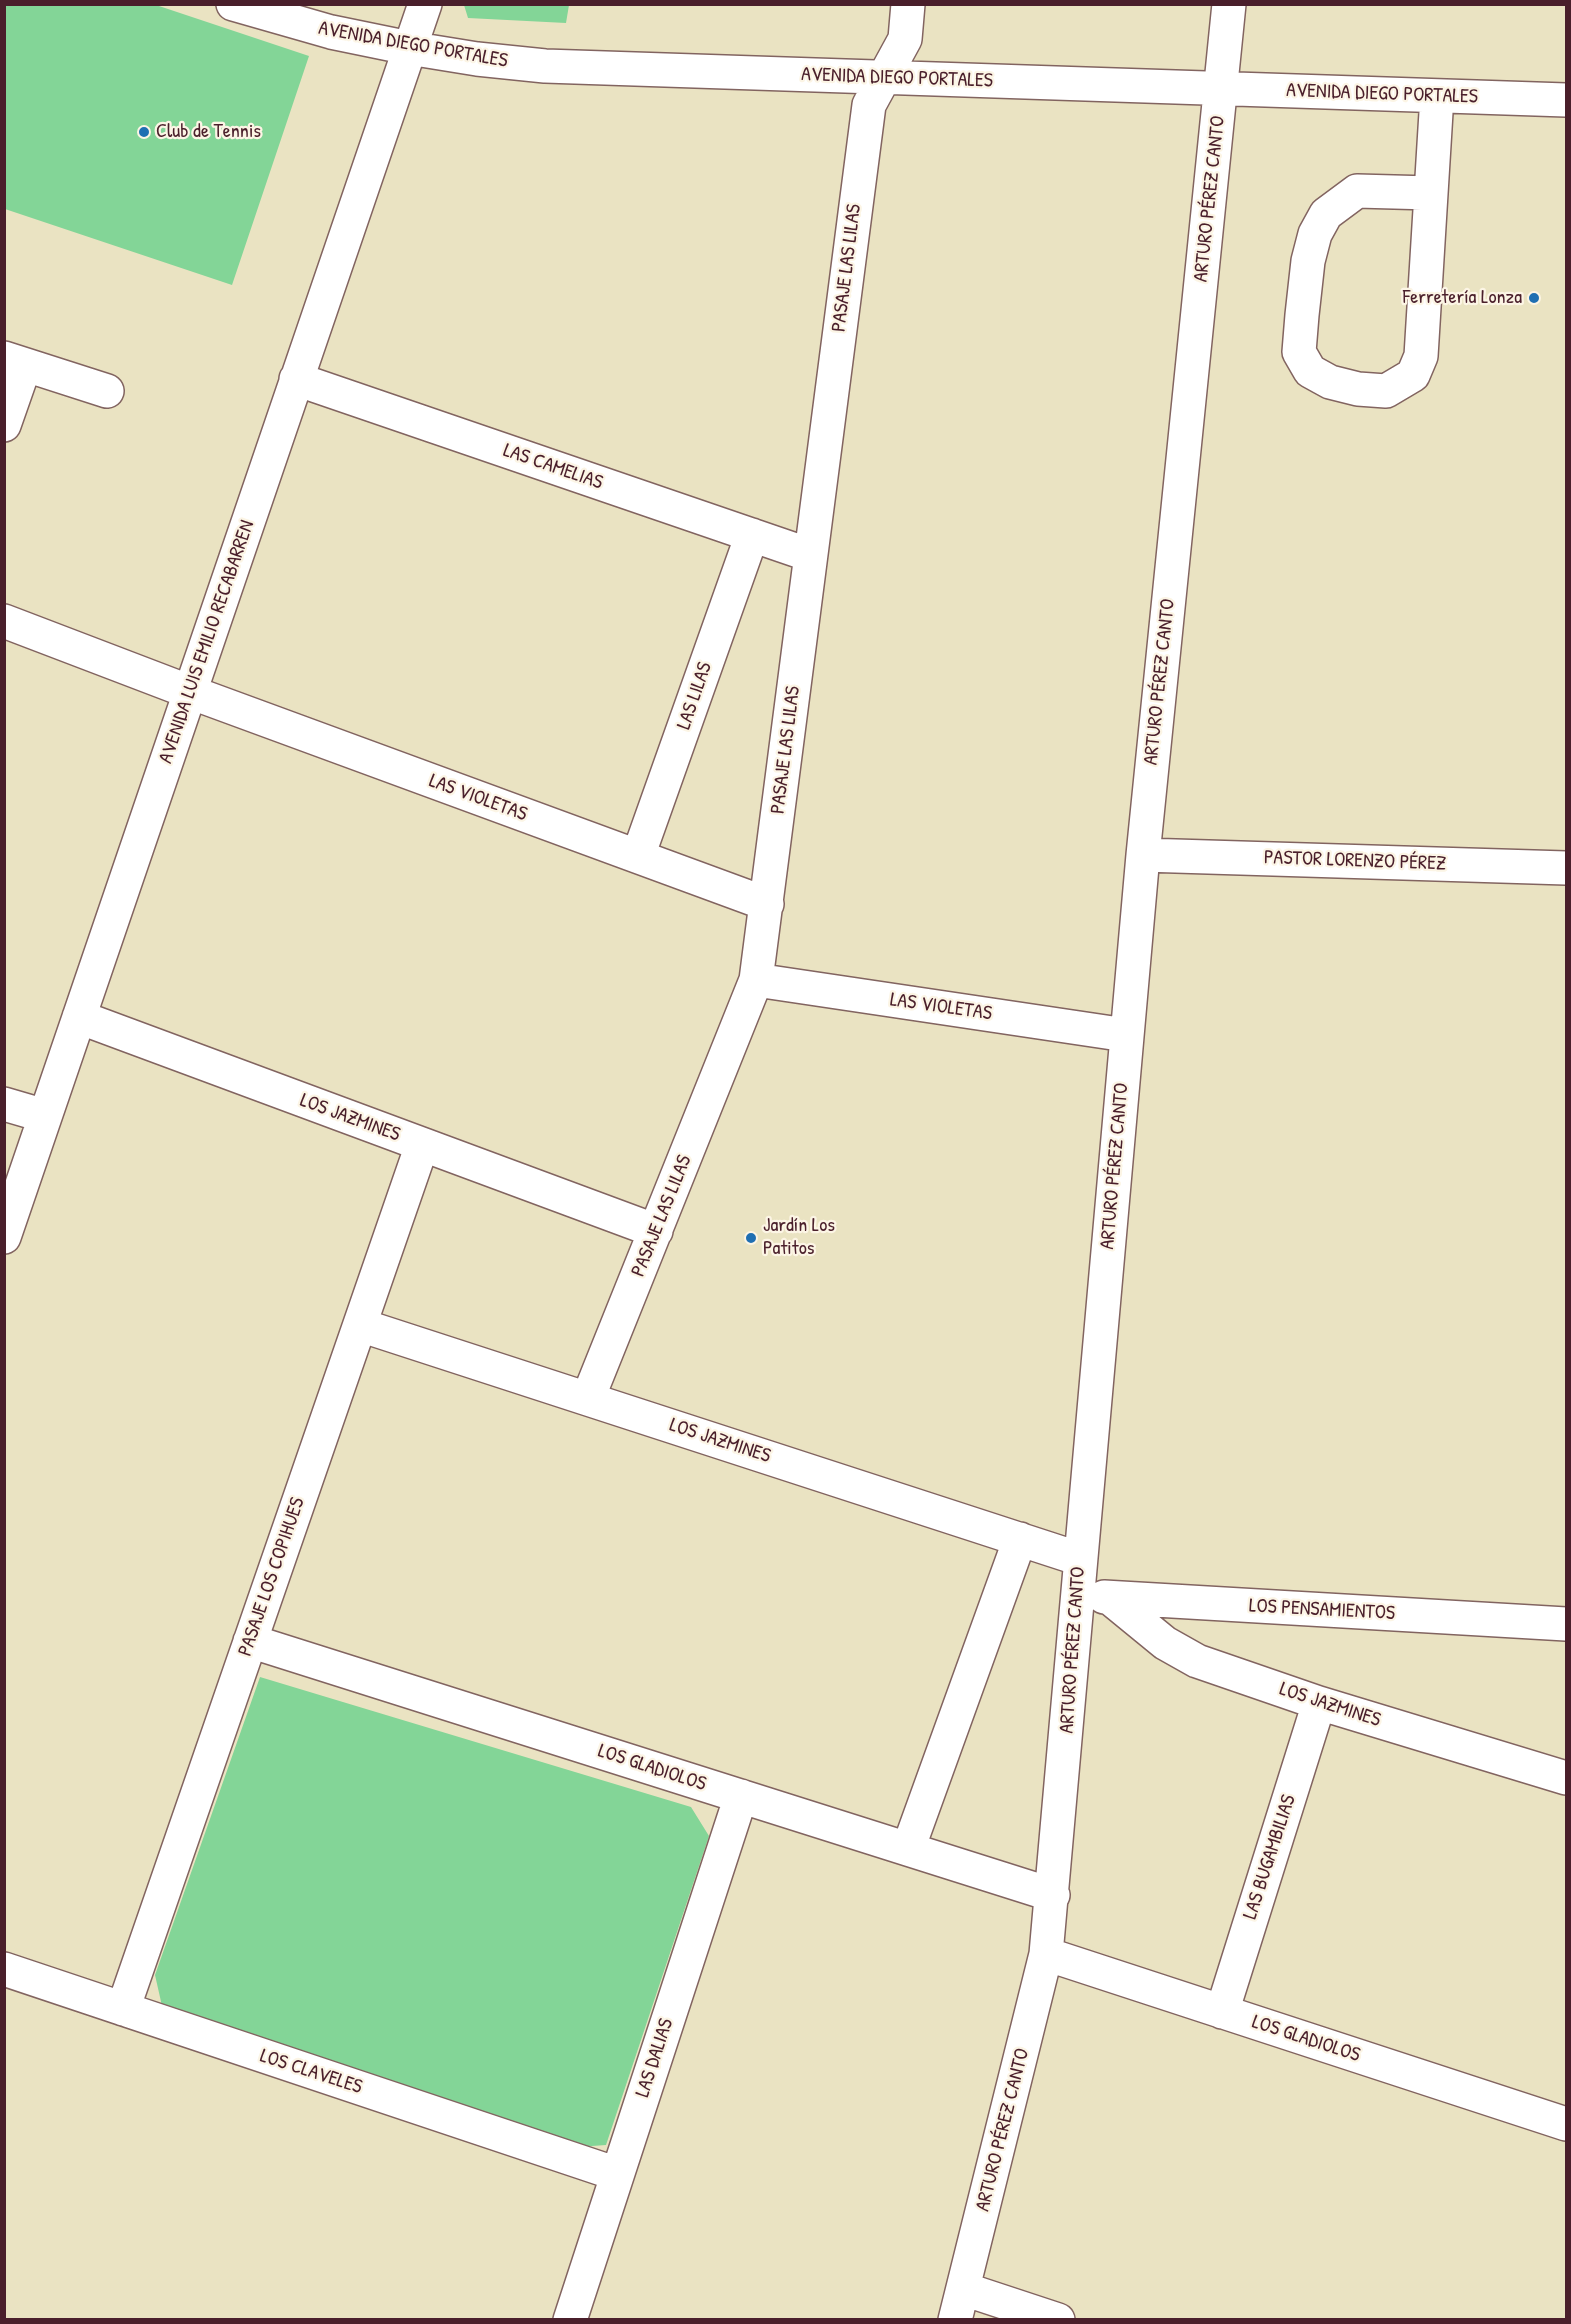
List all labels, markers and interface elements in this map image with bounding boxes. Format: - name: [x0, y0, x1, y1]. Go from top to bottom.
- street label: AVENIDA DIEGO PORTALES: [316, 17, 510, 73]
- street label: AVENIDA DIEGO PORTALES: [801, 63, 993, 93]
- street label: AVENIDA DIEGO PORTALES: [1286, 79, 1478, 109]
- street label: ARTURO PÉREZ CANTO: [1189, 115, 1231, 283]
- place label: Club de Tennis: [156, 120, 261, 144]
- marker: Club de Tennis: [137, 125, 151, 139]
- street label: PASAJE LAS LILAS: [827, 203, 867, 333]
- place label: Ferretería Lonza: [1403, 286, 1522, 310]
- marker: Ferretería Lonza: [1527, 291, 1541, 305]
- street label: LAS CAMELIAS: [500, 439, 606, 495]
- street label: AVENIDA LUIS EMILIO RECABARREN: [154, 517, 260, 767]
- street label: ARTURO PÉREZ CANTO: [1139, 598, 1181, 766]
- street label: LAS LILAS: [672, 659, 718, 733]
- street label: PASAJE LAS LILAS: [766, 685, 806, 815]
- street label: LAS VIOLETAS: [426, 769, 530, 827]
- street label: PASTOR LORENZO PÉREZ: [1264, 846, 1446, 876]
- street label: LAS VIOLETAS: [889, 988, 993, 1026]
- street label: ARTURO PÉREZ CANTO: [1096, 1082, 1134, 1250]
- street label: LOS JAZMINES: [297, 1089, 403, 1147]
- street label: PASAJE LAS LILAS: [627, 1152, 697, 1280]
- place label: Jardín Los Patitos: [763, 1214, 835, 1261]
- marker: Jardín Los Patitos: [744, 1231, 758, 1245]
- street label: LOS JAZMINES: [666, 1413, 774, 1469]
- street label: PASAJE LOS COPIHUES: [234, 1494, 310, 1660]
- street label: ARTURO PÉREZ CANTO: [1055, 1566, 1091, 1734]
- street label: LOS PENSAMIENTOS: [1248, 1594, 1396, 1626]
- street label: LOS JAZMINES: [1276, 1677, 1384, 1733]
- street label: LOS GLADIOLOS: [595, 1739, 709, 1797]
- street label: LAS BUGAMBILIAS: [1239, 1792, 1301, 1922]
- street label: LOS GLADIOLOS: [1249, 2010, 1363, 2068]
- street label: LAS DALIAS: [631, 2016, 679, 2100]
- street label: LOS CLAVELES: [257, 2044, 365, 2100]
- street label: ARTURO PÉREZ CANTO: [971, 2046, 1035, 2214]

